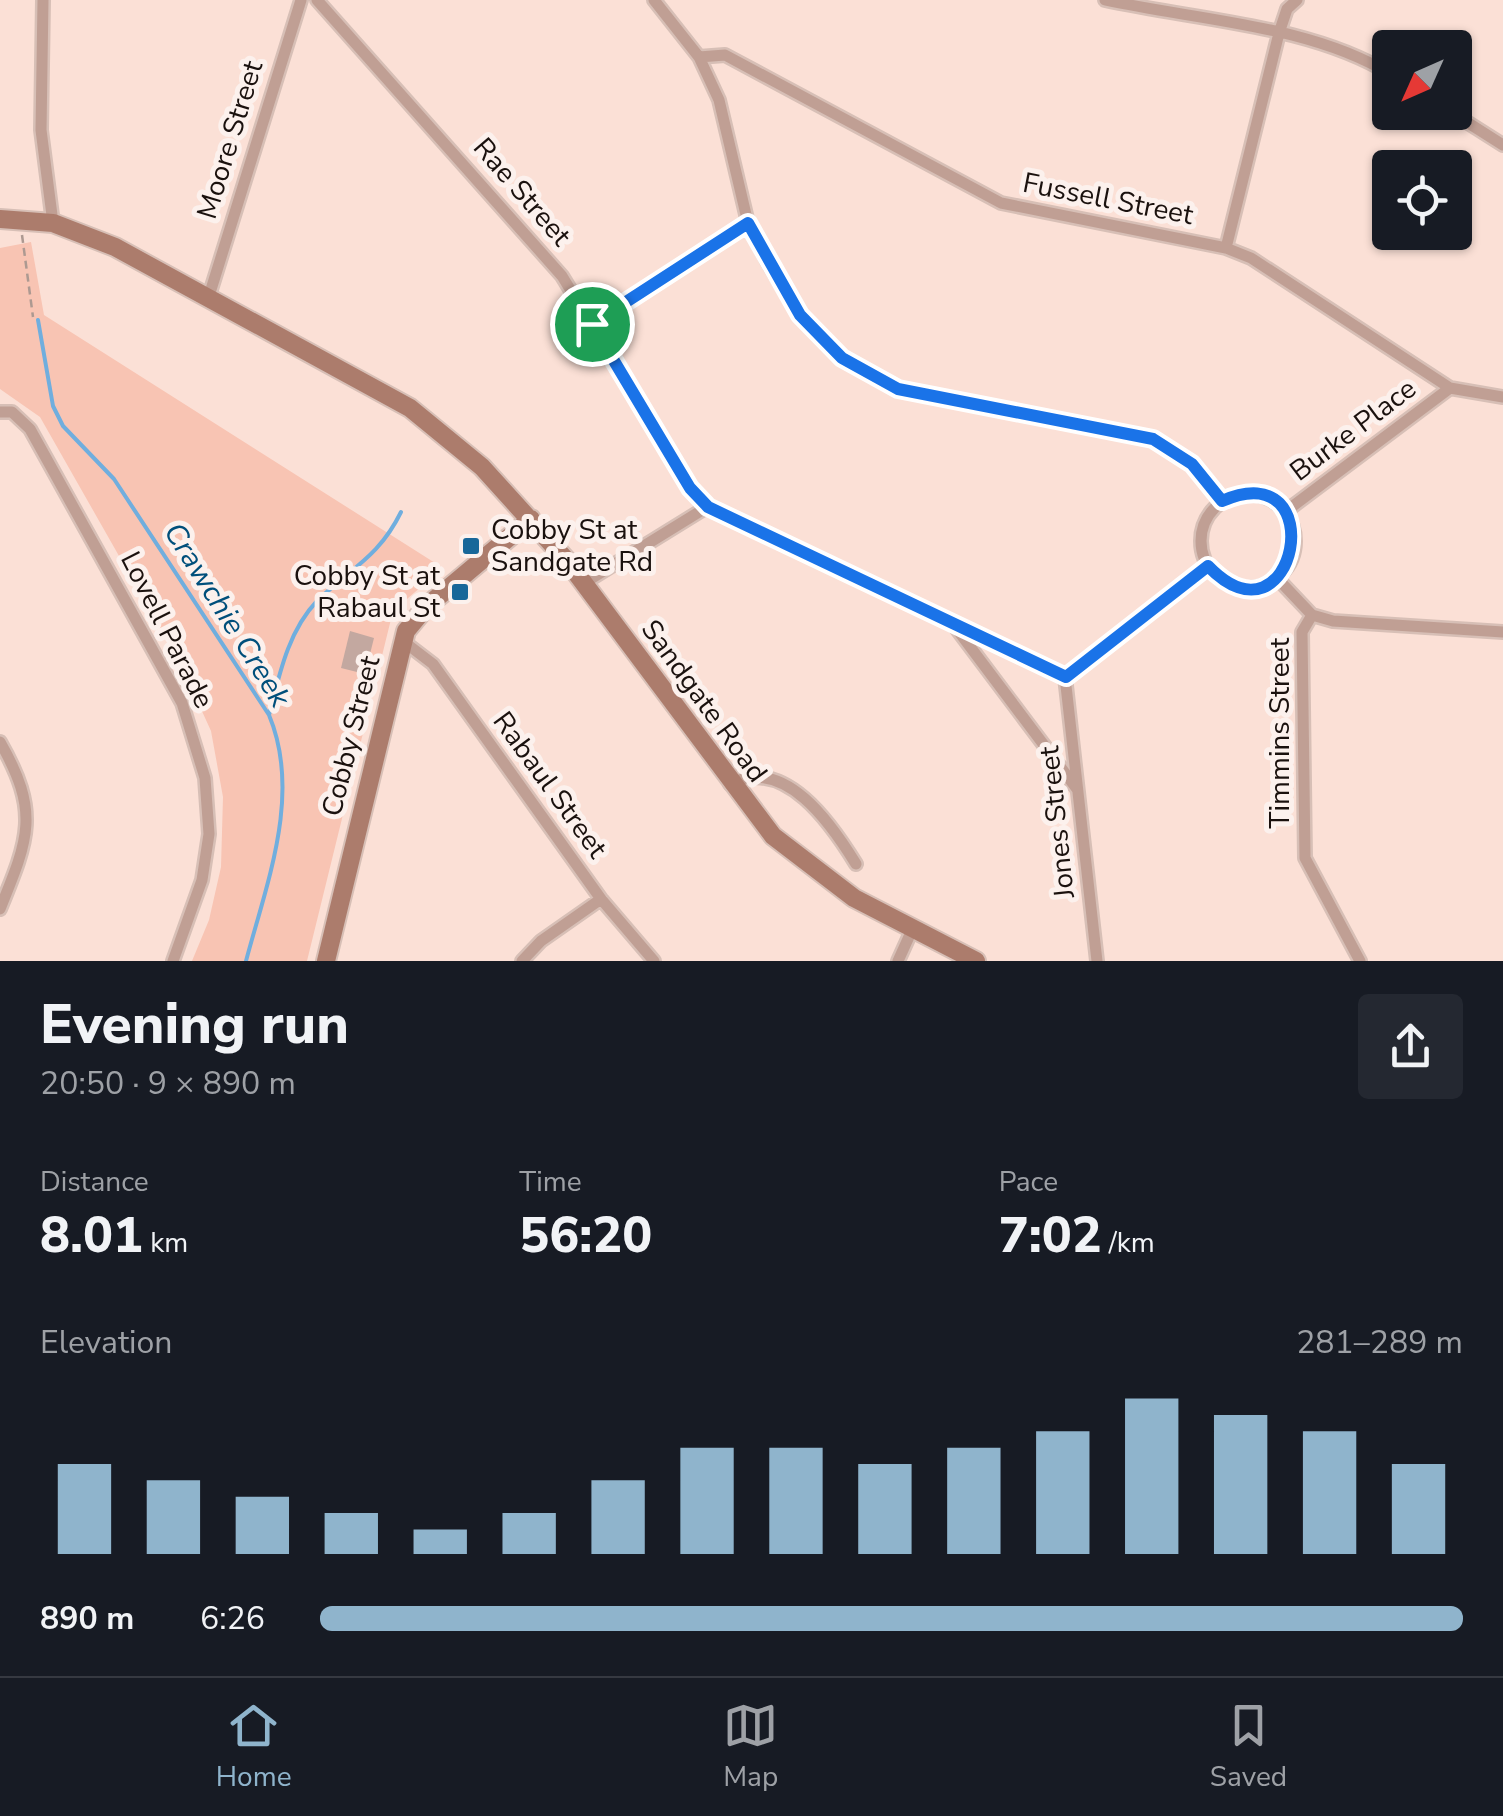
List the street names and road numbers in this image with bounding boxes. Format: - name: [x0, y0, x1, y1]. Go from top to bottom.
- street label: Moore Street: [188, 56, 272, 224]
- street label: Rae Street: [464, 130, 580, 254]
- street label: Fussell Street: [1020, 164, 1197, 234]
- street label: Burke Place: [1282, 370, 1424, 490]
- street label: Lovell Parade: [111, 545, 223, 715]
- street label: Sandgate Road: [632, 612, 776, 790]
- street label: Timmins Street: [1261, 637, 1299, 828]
- street label: Cobby Street: [313, 652, 389, 820]
- street label: Rabaul Street: [484, 704, 616, 866]
- street label: Jones Street: [1030, 744, 1084, 901]

